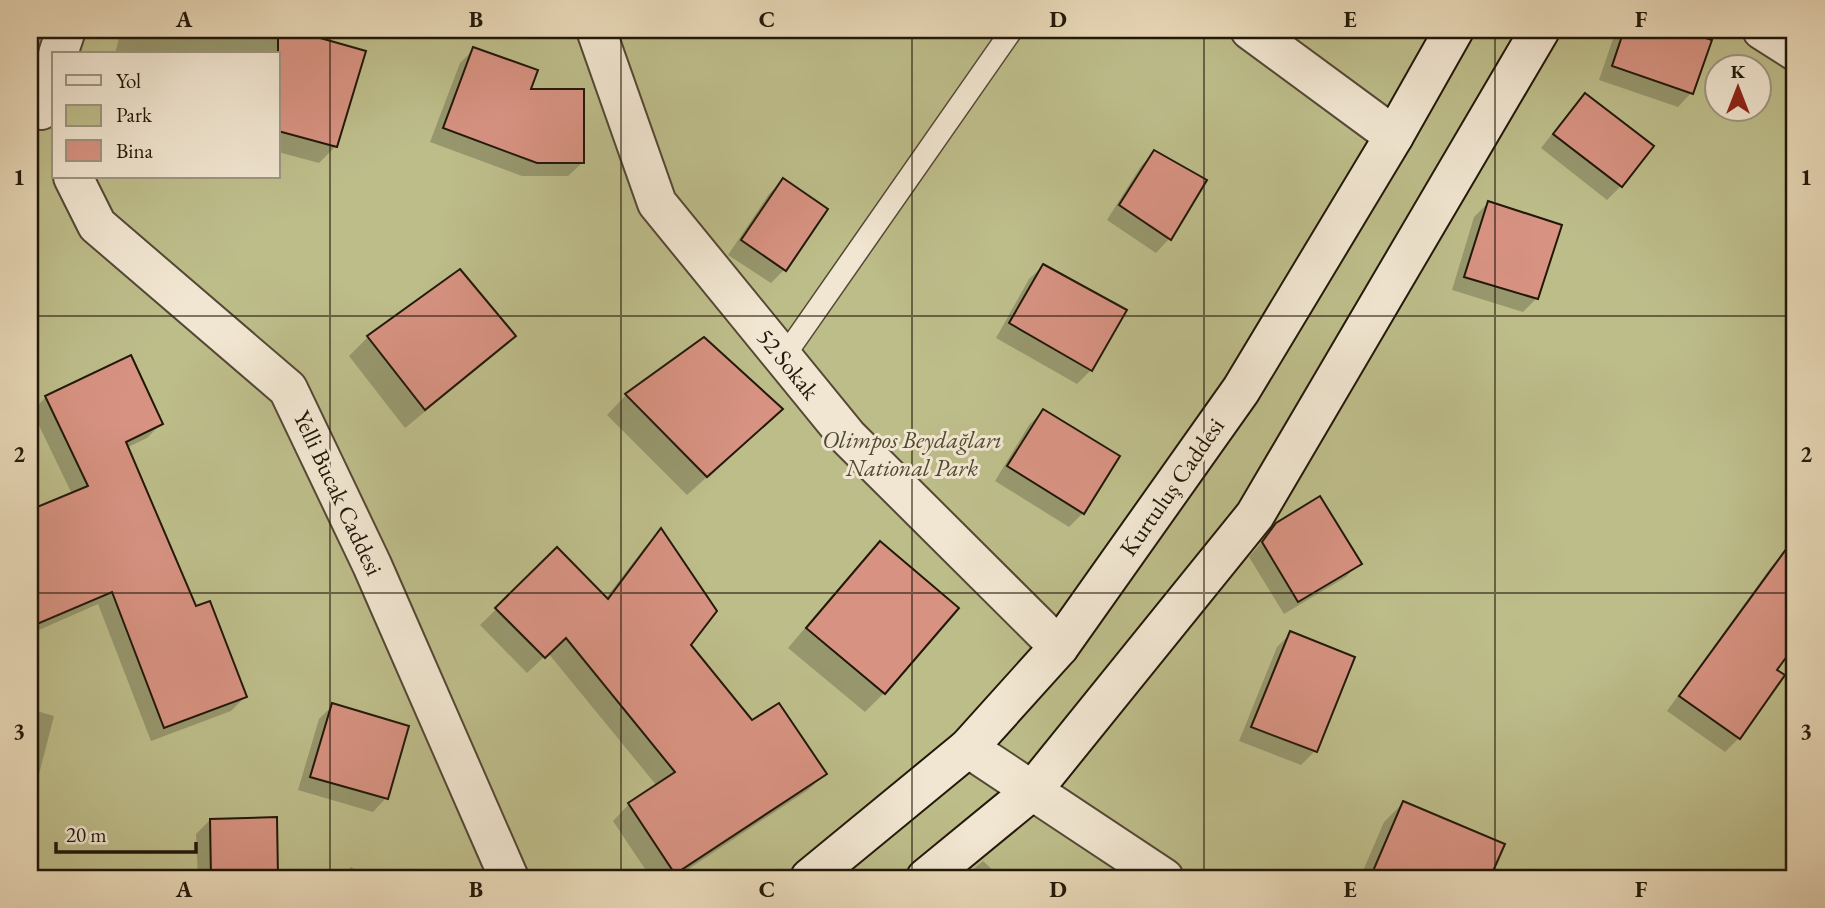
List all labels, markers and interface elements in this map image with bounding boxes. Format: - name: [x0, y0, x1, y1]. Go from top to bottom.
- text: A: [175, 4, 193, 34]
- text: B: [469, 4, 483, 34]
- text: C: [759, 4, 775, 34]
- text: D: [1049, 4, 1067, 34]
- text: E: [1343, 4, 1357, 34]
- text: F: [1635, 4, 1648, 34]
- legend: [52, 52, 280, 178]
- north arrow: [1702, 52, 1772, 122]
- text: K: [1731, 59, 1746, 84]
- text: Yol: [116, 67, 141, 94]
- text: Park: [116, 101, 153, 128]
- text: Bina: [116, 137, 154, 164]
- text: 1: [13, 162, 25, 192]
- text: 1: [1800, 162, 1812, 192]
- street label: 52 Sokak: [750, 322, 827, 406]
- street label: Yelli Bucak Caddesi: [287, 405, 390, 580]
- street label: Kurtuluş Caddesi: [1112, 411, 1231, 562]
- park label: Olimpos Beydağları National Park: [822, 424, 1002, 483]
- text: 2: [13, 439, 25, 469]
- text: 2: [1800, 439, 1812, 469]
- text: 3: [13, 716, 25, 746]
- text: 3: [1800, 716, 1812, 746]
- scale bar: [56, 810, 196, 854]
- text: 20 m: [66, 821, 107, 848]
- text: A: [175, 874, 193, 904]
- text: B: [469, 874, 483, 904]
- text: C: [759, 874, 775, 904]
- text: D: [1049, 874, 1067, 904]
- text: E: [1343, 874, 1357, 904]
- text: F: [1635, 874, 1648, 904]

